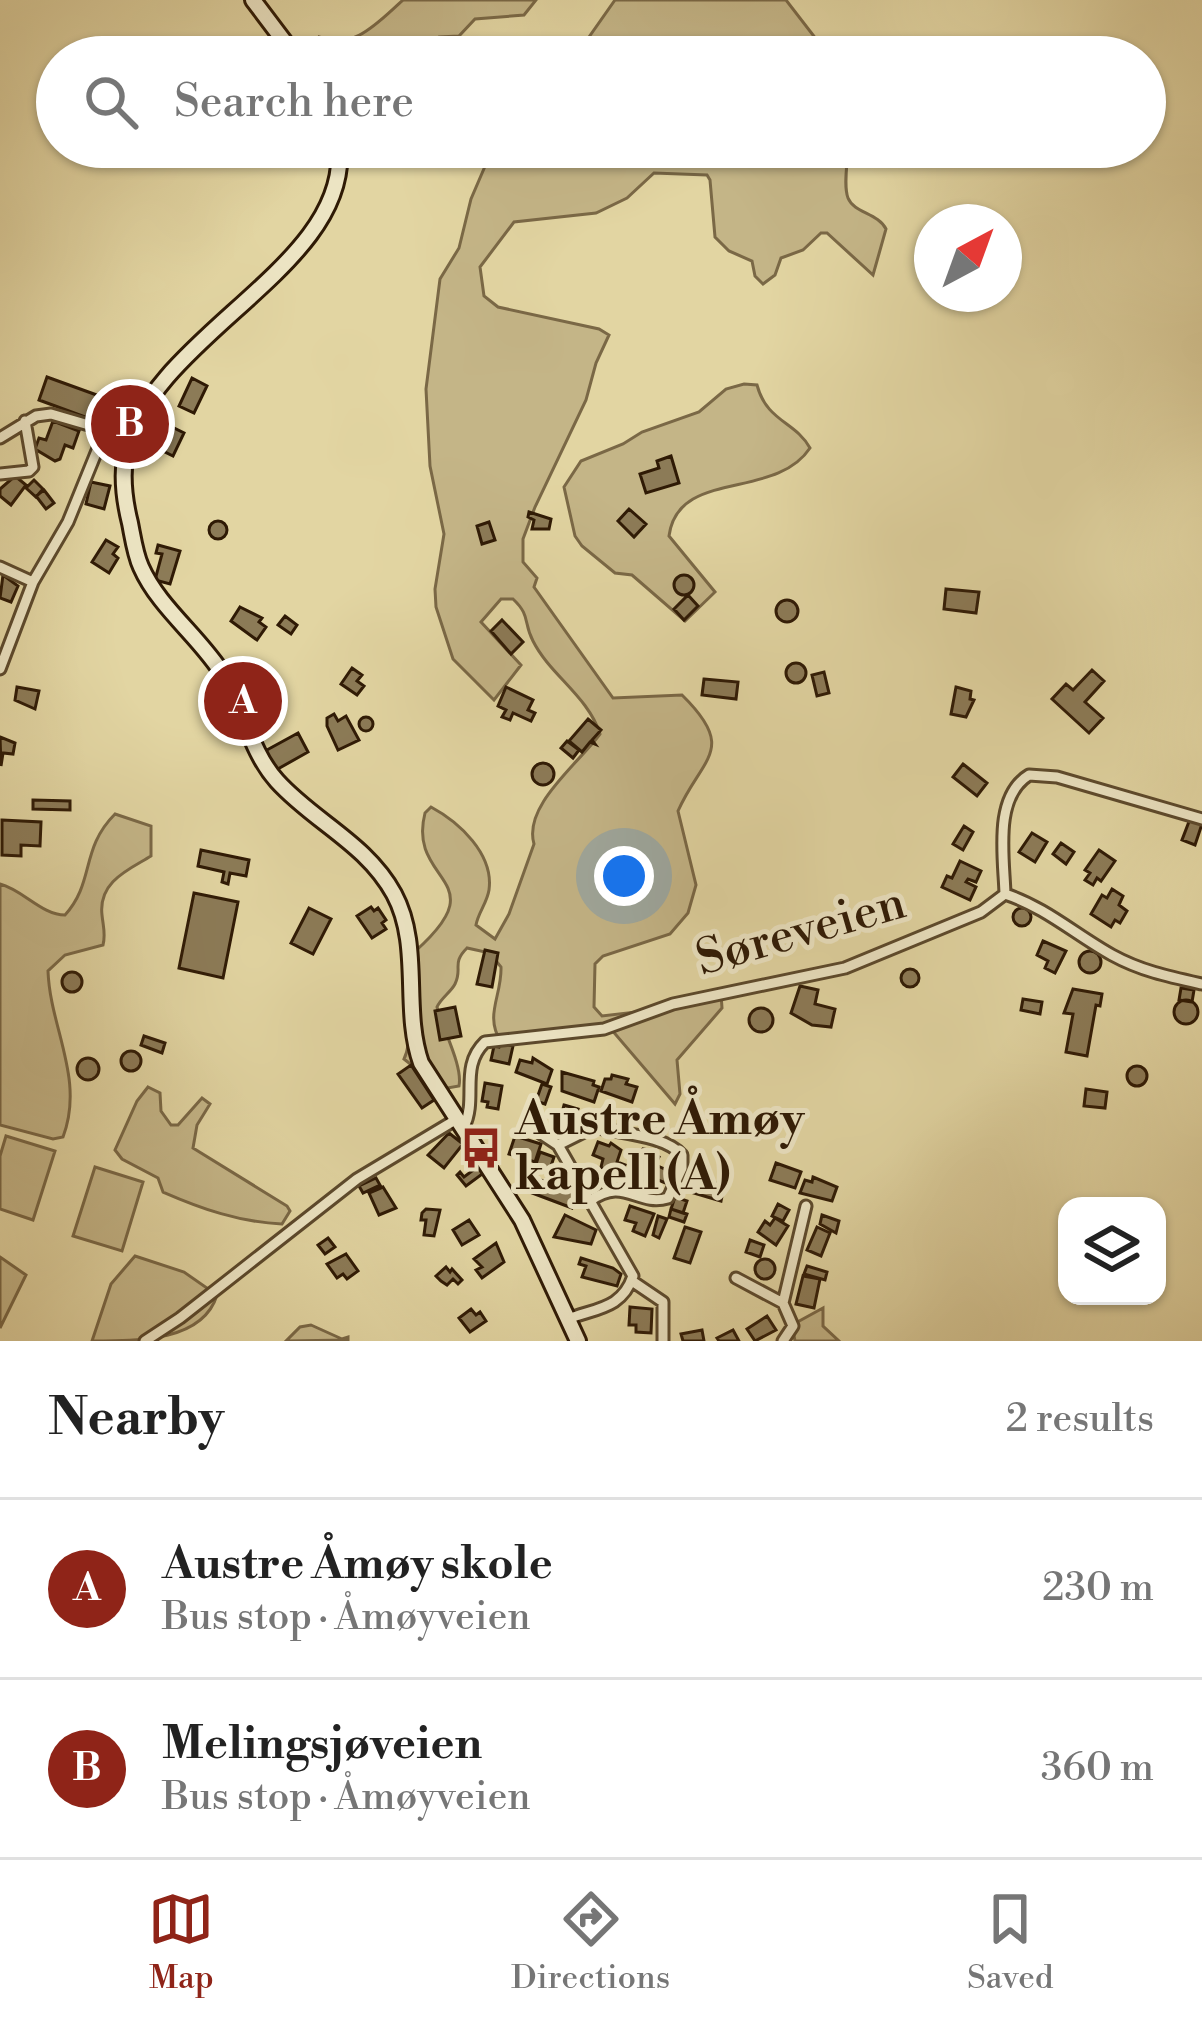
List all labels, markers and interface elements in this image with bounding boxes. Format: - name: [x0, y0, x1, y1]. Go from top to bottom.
- search box: [36, 36, 1166, 168]
- icon: search: [78, 69, 144, 135]
- text: Search here: [174, 74, 414, 131]
- north arrow: [914, 204, 1022, 312]
- pin: B: [91, 379, 169, 469]
- pin: A: [204, 656, 282, 746]
- your location: [594, 846, 654, 906]
- street label: Søreveien: [689, 874, 913, 990]
- place label: Austre Åmøy kapell (A): [514, 1085, 806, 1205]
- bus stop icon: Austre Åmøy kapell (A): [458, 1125, 504, 1171]
- map controls: [1058, 1197, 1166, 1305]
- button: layers: [1058, 1197, 1166, 1305]
- text: Nearby: [48, 1387, 224, 1451]
- text: 2 results: [1006, 1395, 1154, 1444]
- text: Austre Åmøy skole: [162, 1536, 553, 1593]
- text: A: [73, 1564, 101, 1613]
- text: 230 m: [1042, 1564, 1154, 1613]
- text: Bus stop · Åmøyveien: [162, 1593, 531, 1642]
- text: Melingsjøveien: [162, 1716, 482, 1773]
- text: B: [72, 1744, 102, 1793]
- text: 360 m: [1041, 1744, 1154, 1793]
- text: Bus stop · Åmøyveien: [162, 1773, 531, 1822]
- tab: Map: [148, 1886, 214, 1999]
- tab: Directions: [511, 1886, 670, 1999]
- tab: Saved: [967, 1886, 1054, 1999]

